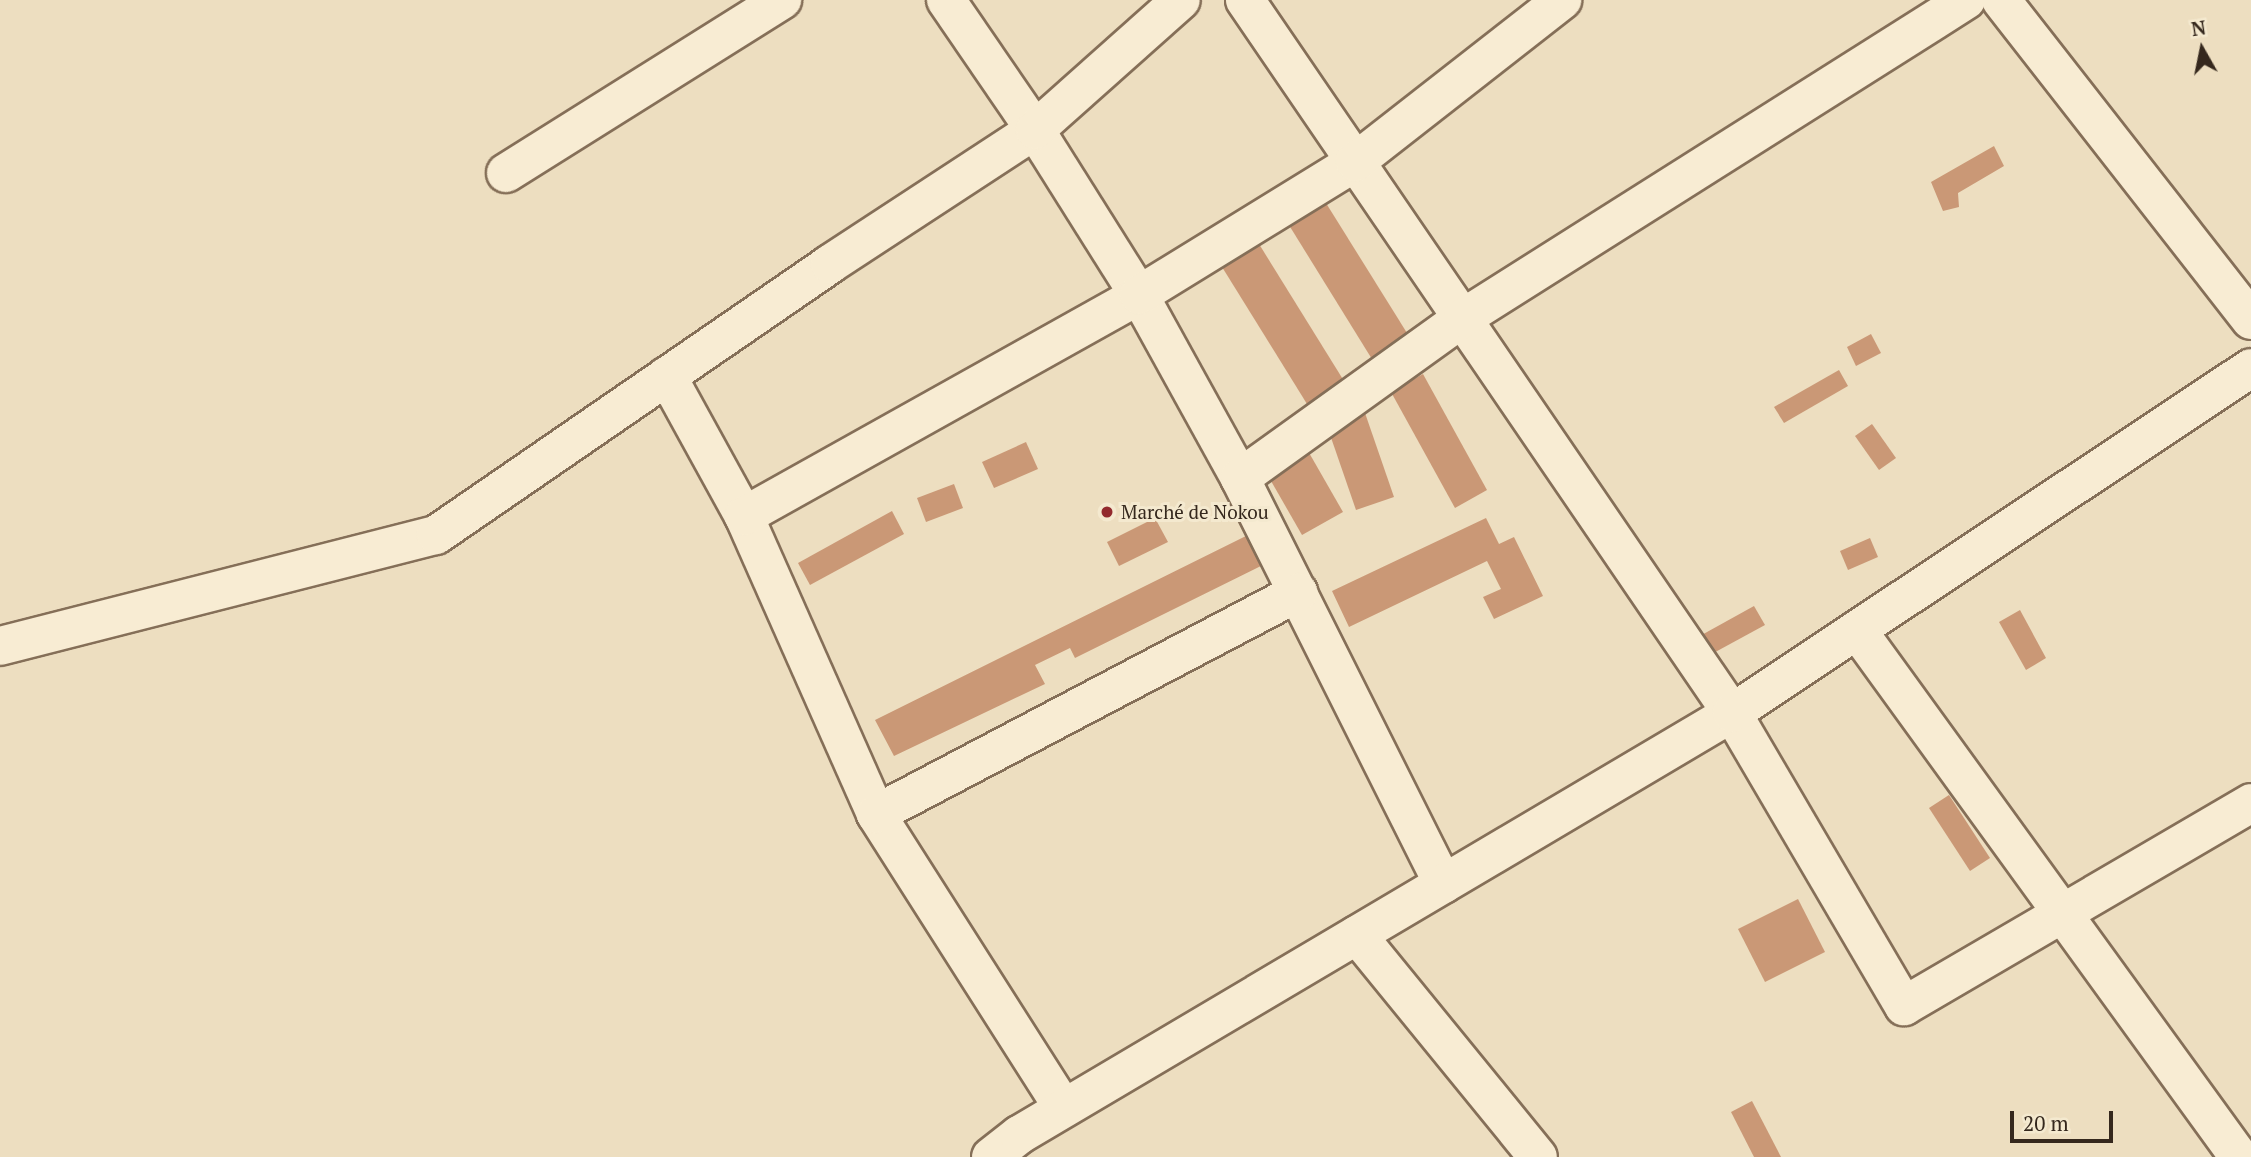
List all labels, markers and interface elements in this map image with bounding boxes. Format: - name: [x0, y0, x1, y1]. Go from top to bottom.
- north arrow: [2167, 14, 2237, 84]
- text: N: [2190, 14, 2208, 41]
- place label: Marché de Nokou: [1121, 501, 1269, 523]
- marker: Marché de Nokou: [1099, 504, 1115, 520]
- scale bar: [2013, 1098, 2116, 1142]
- text: 20 m: [2023, 1109, 2069, 1137]

